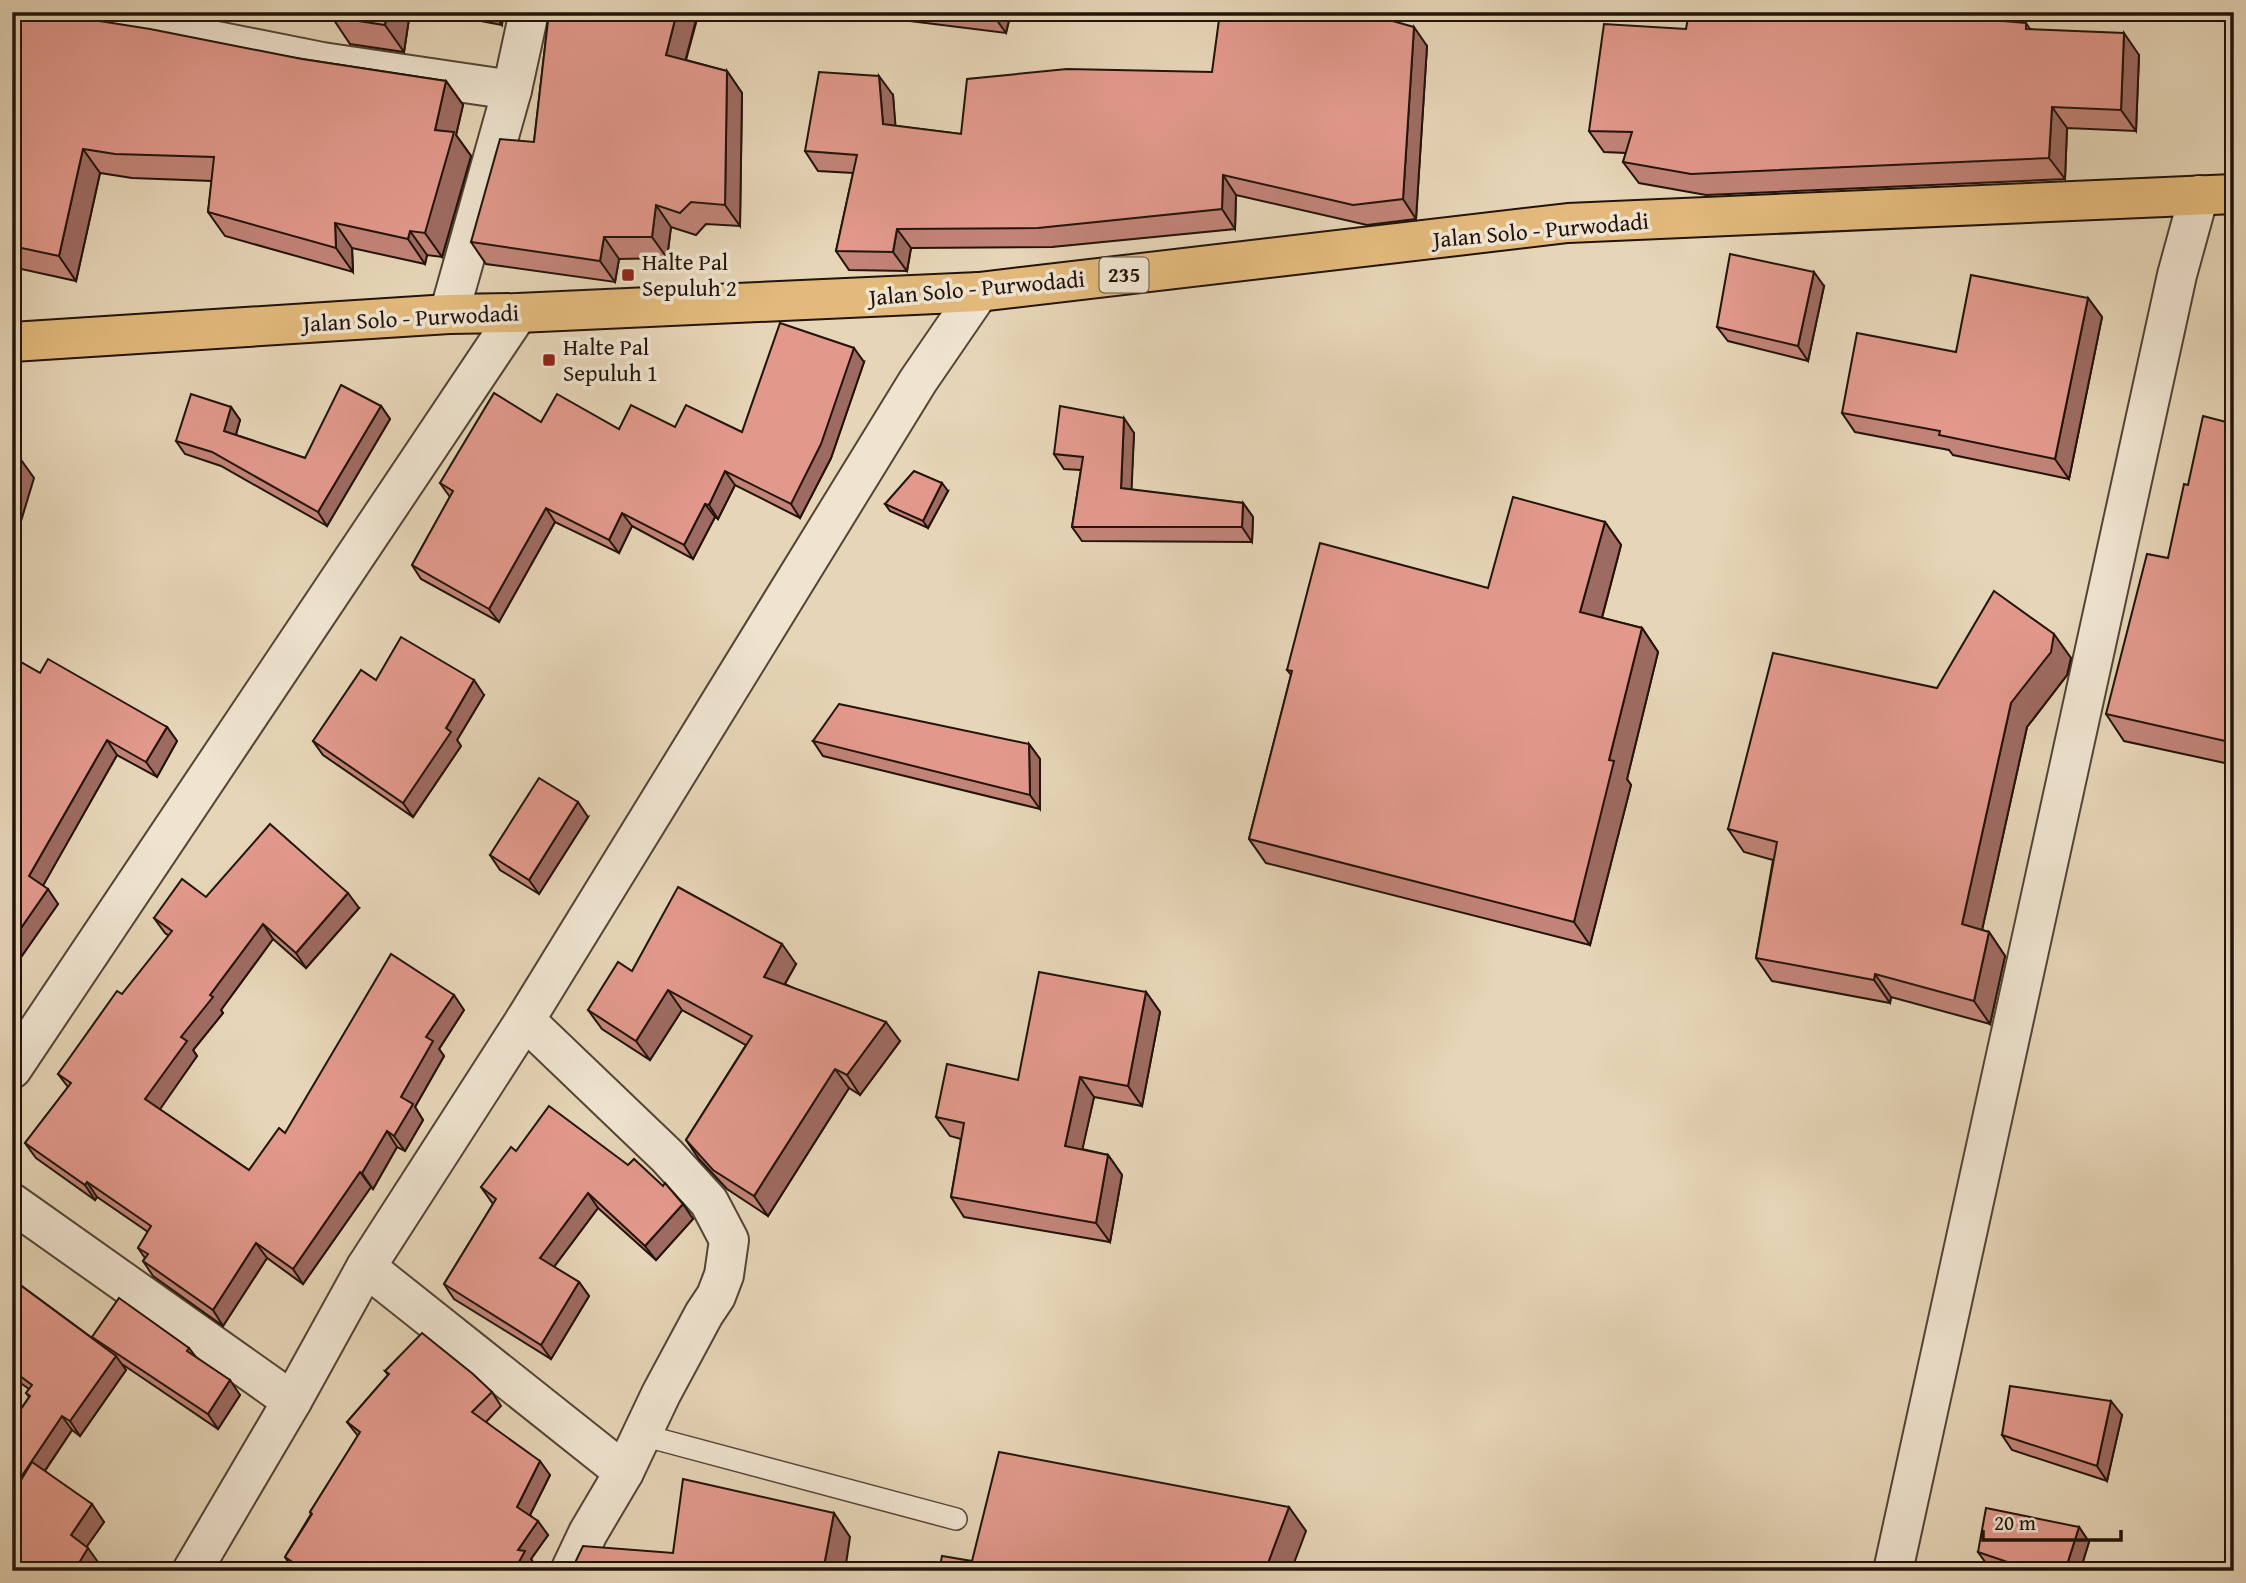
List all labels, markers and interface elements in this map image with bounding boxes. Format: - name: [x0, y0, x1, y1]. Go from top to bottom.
- street label: Jalan Solo - Purwodadi: [1429, 204, 1650, 256]
- place label: Halte Pal Sepuluh 2: [642, 245, 737, 304]
- road number: 235: [1100, 258, 1148, 292]
- street label: Jalan Solo - Purwodadi: [865, 262, 1086, 314]
- marker: Halte Pal Sepuluh 2: [620, 267, 636, 283]
- street label: Jalan Solo - Purwodadi: [299, 295, 520, 340]
- place label: Halte Pal Sepuluh 1: [563, 330, 658, 389]
- marker: Halte Pal Sepuluh 1: [541, 352, 557, 368]
- scale bar: [1983, 1499, 2122, 1543]
- text: 20 m: [1994, 1507, 2036, 1538]

